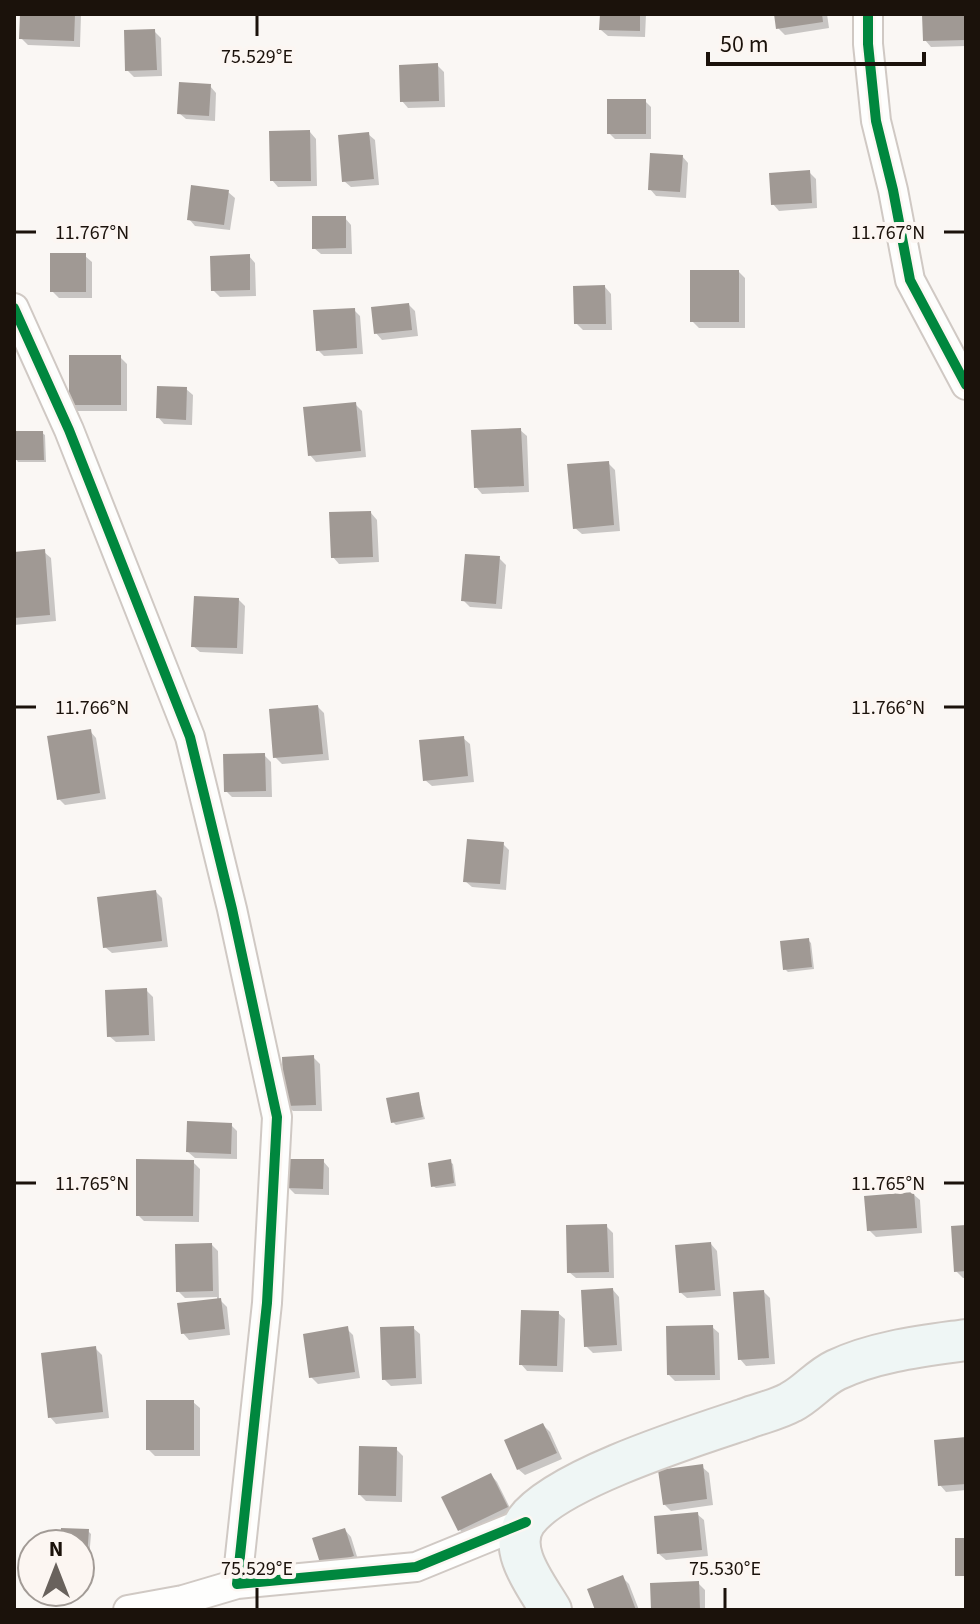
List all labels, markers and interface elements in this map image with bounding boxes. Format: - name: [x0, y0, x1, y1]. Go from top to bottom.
- scale bar: [708, 16, 924, 66]
- text: 50 m: [720, 27, 769, 62]
- text: 75.529°E: [221, 43, 293, 71]
- text: 11.767°N: [55, 219, 129, 247]
- text: 11.767°N: [851, 219, 925, 247]
- text: 11.766°N: [55, 694, 129, 722]
- text: 11.766°N: [851, 694, 925, 722]
- text: 11.765°N: [55, 1170, 129, 1198]
- text: 11.765°N: [851, 1170, 925, 1198]
- north arrow: [16, 1528, 96, 1608]
- text: N: [49, 1533, 63, 1565]
- text: 75.529°E: [221, 1555, 293, 1583]
- text: 75.530°E: [689, 1555, 761, 1583]

